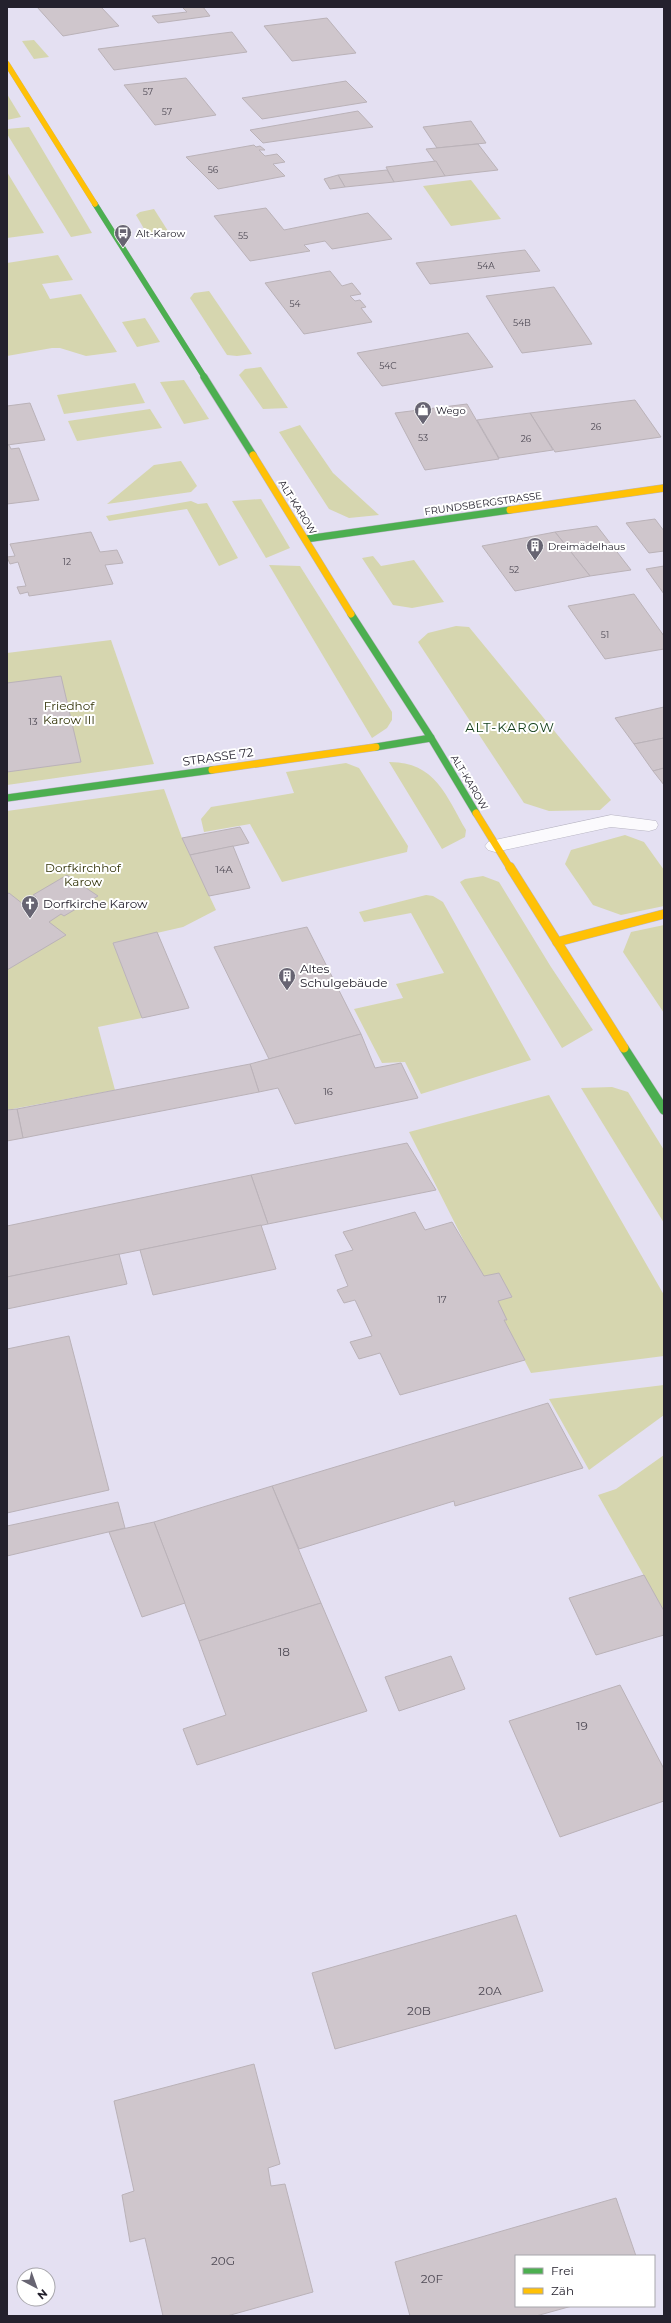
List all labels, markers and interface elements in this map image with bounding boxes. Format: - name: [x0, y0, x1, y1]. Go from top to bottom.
- house number: 57: [143, 86, 153, 97]
- house number: 57: [162, 106, 172, 117]
- house number: 56: [208, 164, 219, 175]
- bus stop icon: Alt-Karow: [113, 223, 133, 248]
- place label: Alt-Karow: [136, 227, 185, 240]
- house number: 55: [238, 230, 248, 241]
- house number: 54A: [477, 260, 495, 271]
- house number: 54: [289, 298, 301, 309]
- house number: 54B: [513, 317, 531, 328]
- house number: 54C: [379, 360, 397, 371]
- shop icon: Wego: [413, 400, 433, 425]
- place label: Wego: [436, 404, 466, 417]
- house number: 26: [591, 421, 602, 432]
- house number: 53: [418, 432, 428, 443]
- house number: 26: [521, 433, 532, 444]
- street label: ALT-KAROW: [276, 478, 320, 537]
- street label: FRUNDSBERGSTRASSE: [424, 489, 543, 518]
- building icon: Dreimädelhaus: [525, 536, 545, 561]
- place label: Dreimädelhaus: [548, 540, 625, 553]
- house number: 12: [63, 556, 71, 567]
- house number: 52: [509, 564, 519, 575]
- house number: 51: [601, 629, 609, 640]
- park label: Friedhof Karow III: [43, 698, 95, 727]
- house number: 13: [28, 715, 38, 728]
- district label: ALT-KAROW: [465, 719, 555, 735]
- street label: STRASSE 72: [182, 744, 254, 769]
- street label: ALT-KAROW: [448, 752, 491, 812]
- park label: Dorfkirchhof Karow: [45, 860, 122, 889]
- house number: 14A: [215, 863, 234, 876]
- church icon: Dorfkirche Karow: [20, 894, 40, 919]
- place label: Dorfkirche Karow: [43, 896, 148, 911]
- place label: Altes Schulgebäude: [300, 961, 388, 990]
- building icon: Altes Schulgebäude: [277, 966, 297, 991]
- house number: 16: [323, 1085, 333, 1098]
- house number: 17: [437, 1293, 447, 1306]
- house number: 18: [278, 1644, 290, 1659]
- house number: 19: [576, 1718, 588, 1733]
- house number: 20A: [478, 1983, 502, 1998]
- house number: 20B: [407, 2003, 431, 2018]
- house number: 20G: [211, 2253, 235, 2268]
- legend: [515, 2255, 655, 2307]
- text: Frei: [551, 2263, 574, 2278]
- north arrow: [16, 2267, 56, 2307]
- house number: 20F: [421, 2271, 444, 2286]
- text: Zäh: [551, 2283, 574, 2298]
- text: N: [35, 2286, 51, 2303]

